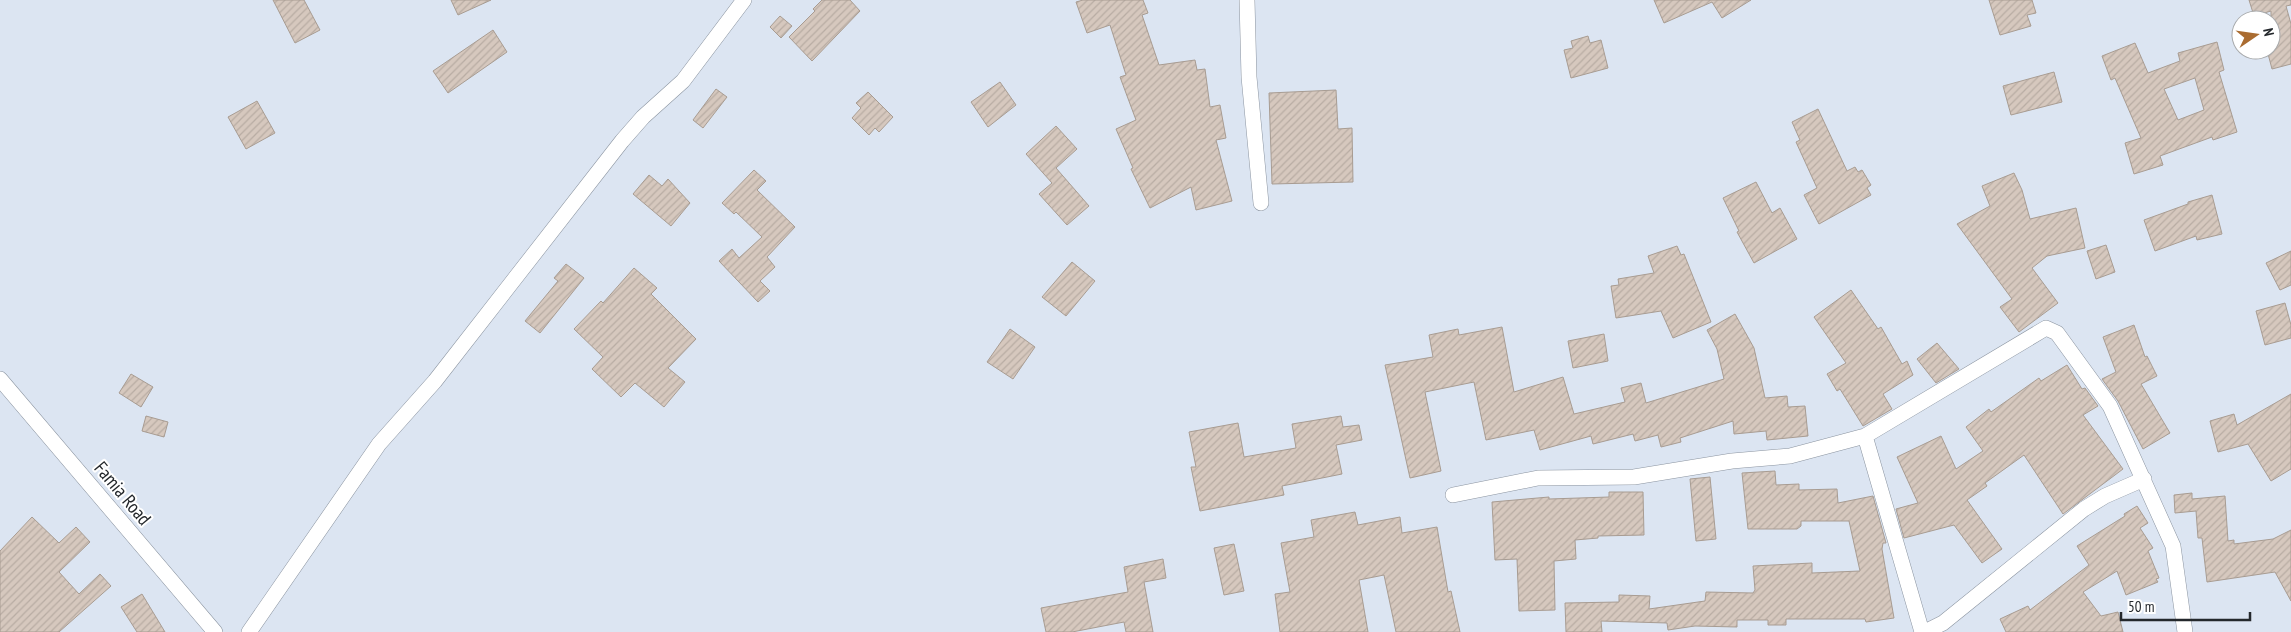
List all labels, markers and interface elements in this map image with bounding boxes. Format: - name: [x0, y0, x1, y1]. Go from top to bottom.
- north arrow: [2231, 10, 2281, 60]
- text: N: [2259, 26, 2278, 38]
- street label: Famia Road: [89, 456, 157, 530]
- scale bar: [2121, 590, 2250, 622]
- text: 50 m: [2128, 597, 2154, 616]

